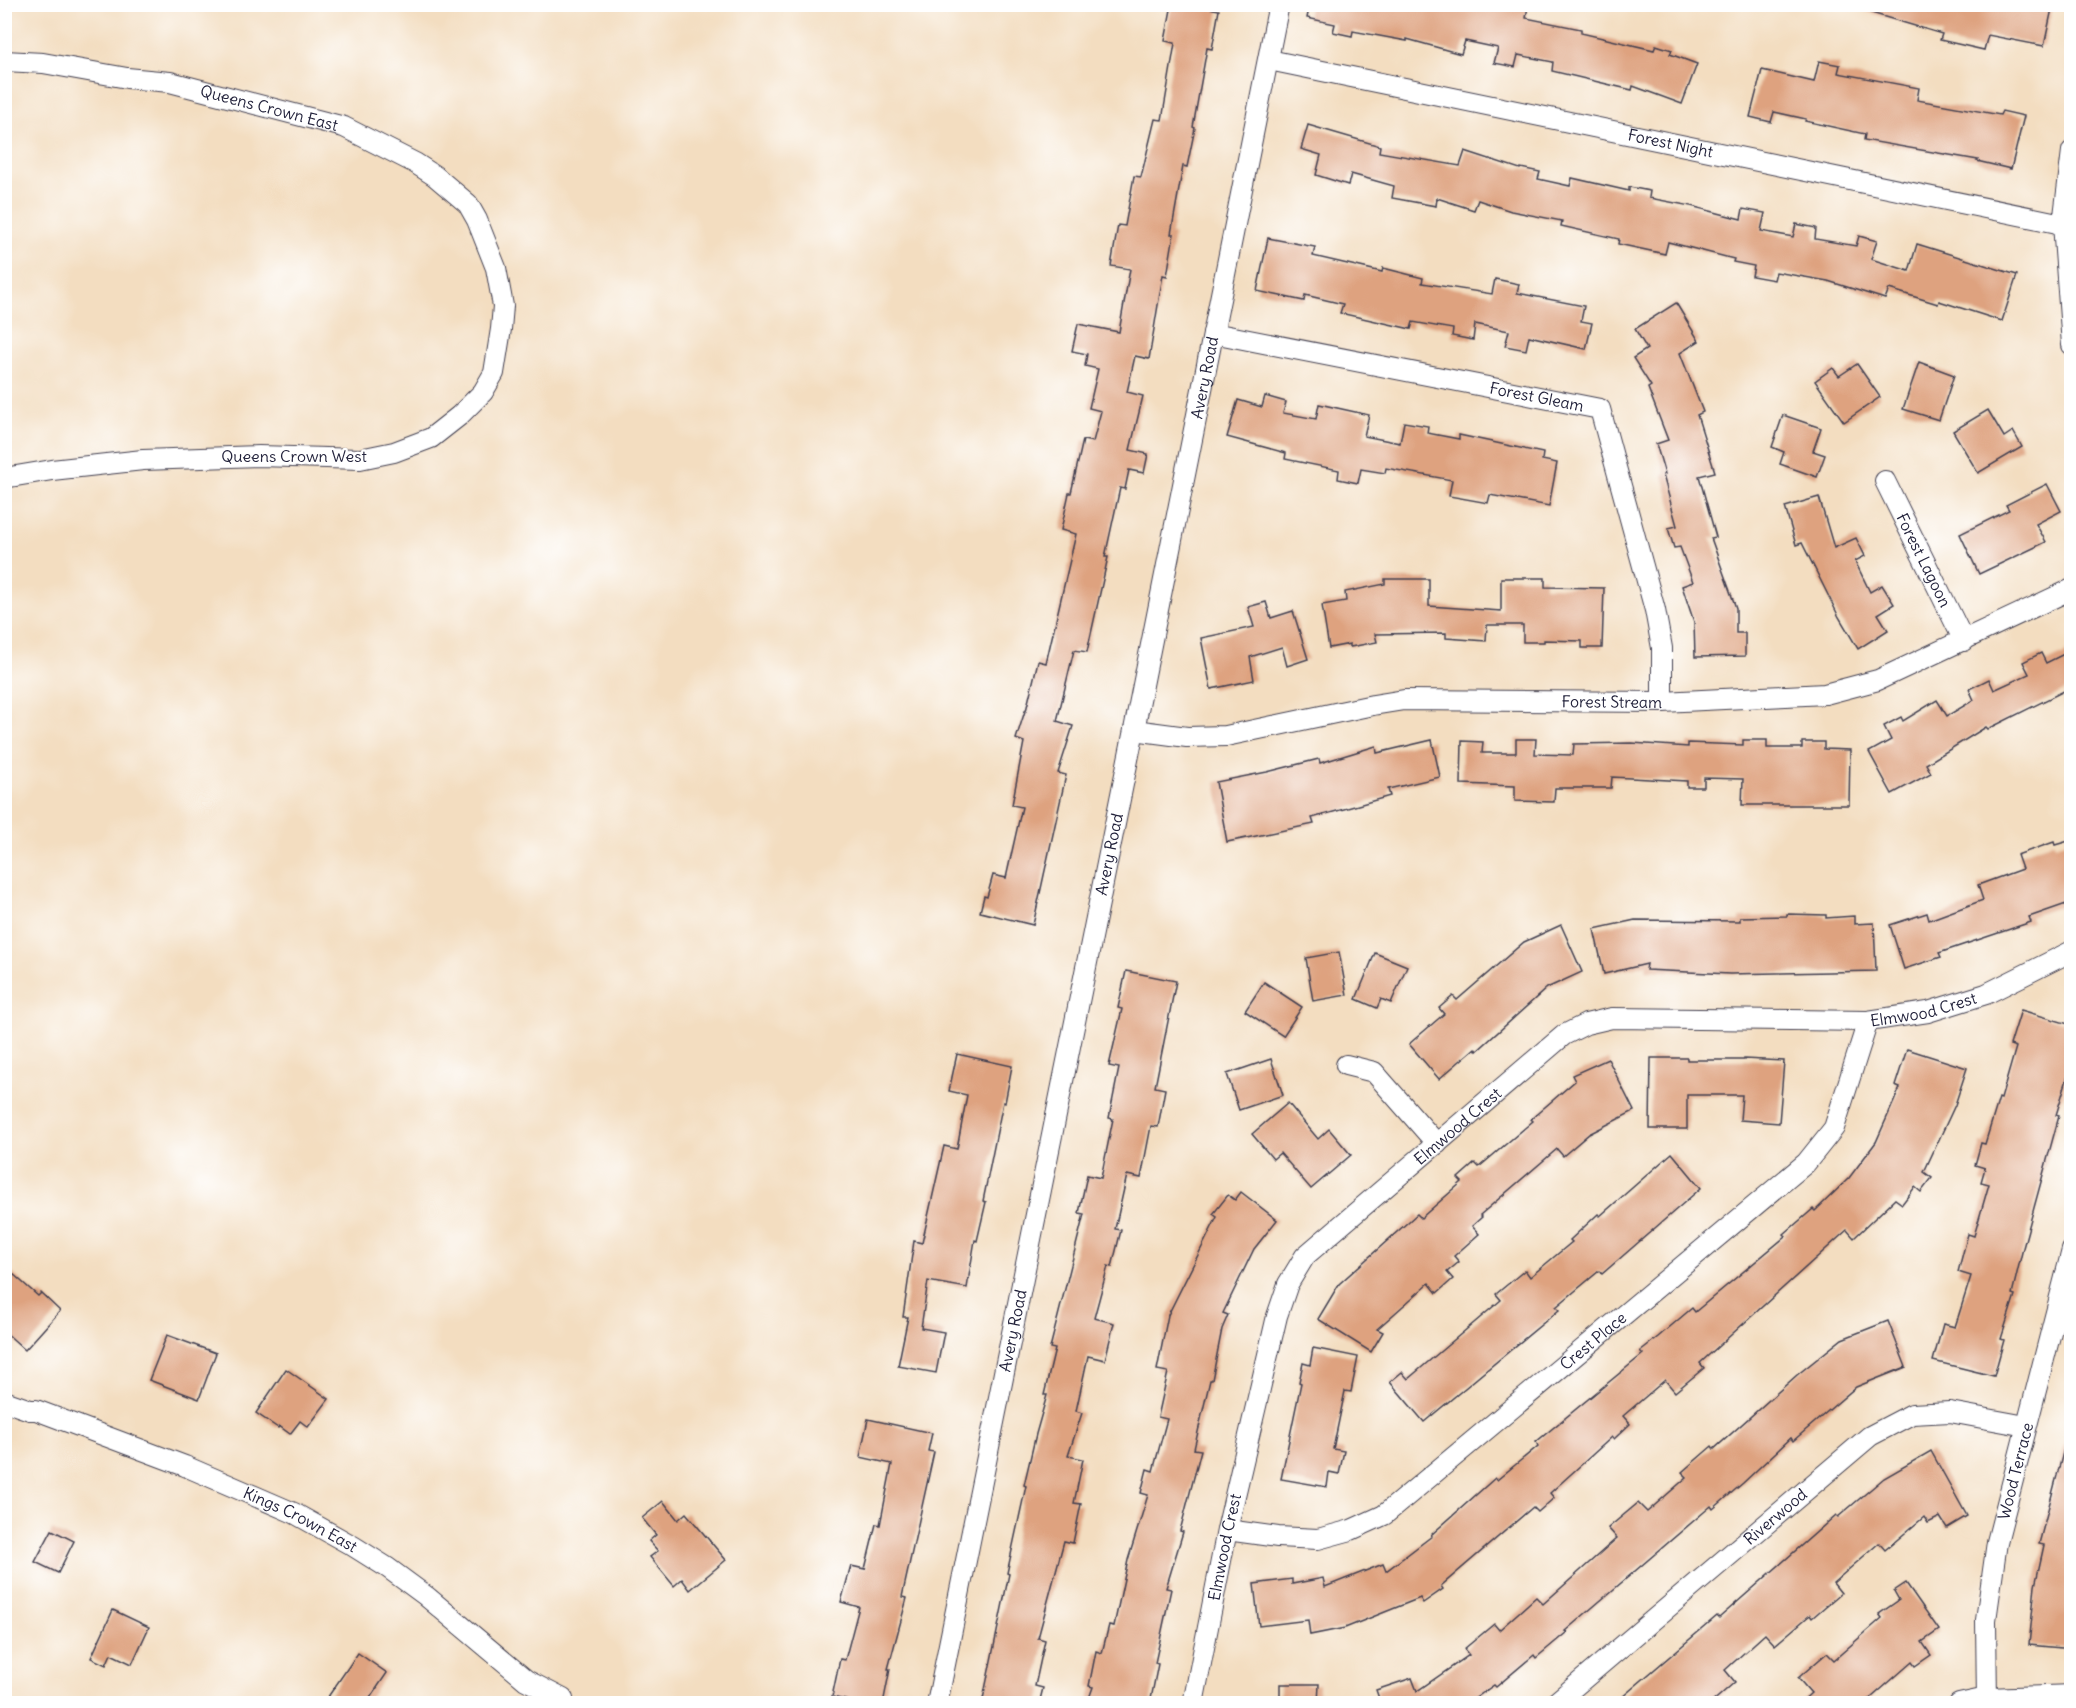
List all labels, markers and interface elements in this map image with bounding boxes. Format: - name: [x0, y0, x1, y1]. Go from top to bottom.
- street label: Queens Crown East: [198, 80, 341, 135]
- street label: Forest Night: [1626, 124, 1716, 162]
- street label: Avery Road: [1186, 335, 1222, 421]
- street label: Forest Gleam: [1488, 378, 1586, 416]
- street label: Queens Crown West: [221, 446, 367, 466]
- street label: Forest Lagoon: [1892, 510, 1956, 610]
- street label: Forest Stream: [1562, 691, 1662, 712]
- street label: Avery Road: [1091, 811, 1127, 897]
- street label: Elmwood Crest: [1869, 987, 1979, 1031]
- street label: Elmwood Crest: [1410, 1083, 1506, 1169]
- street label: Avery Road: [994, 1288, 1031, 1374]
- street label: Crest Place: [1556, 1307, 1630, 1374]
- street label: Wood Terrace: [1993, 1420, 2037, 1522]
- street label: Kings Crown East: [240, 1482, 362, 1557]
- street label: Riverwood: [1739, 1484, 1811, 1549]
- street label: Elmwood Crest: [1203, 1491, 1245, 1602]

